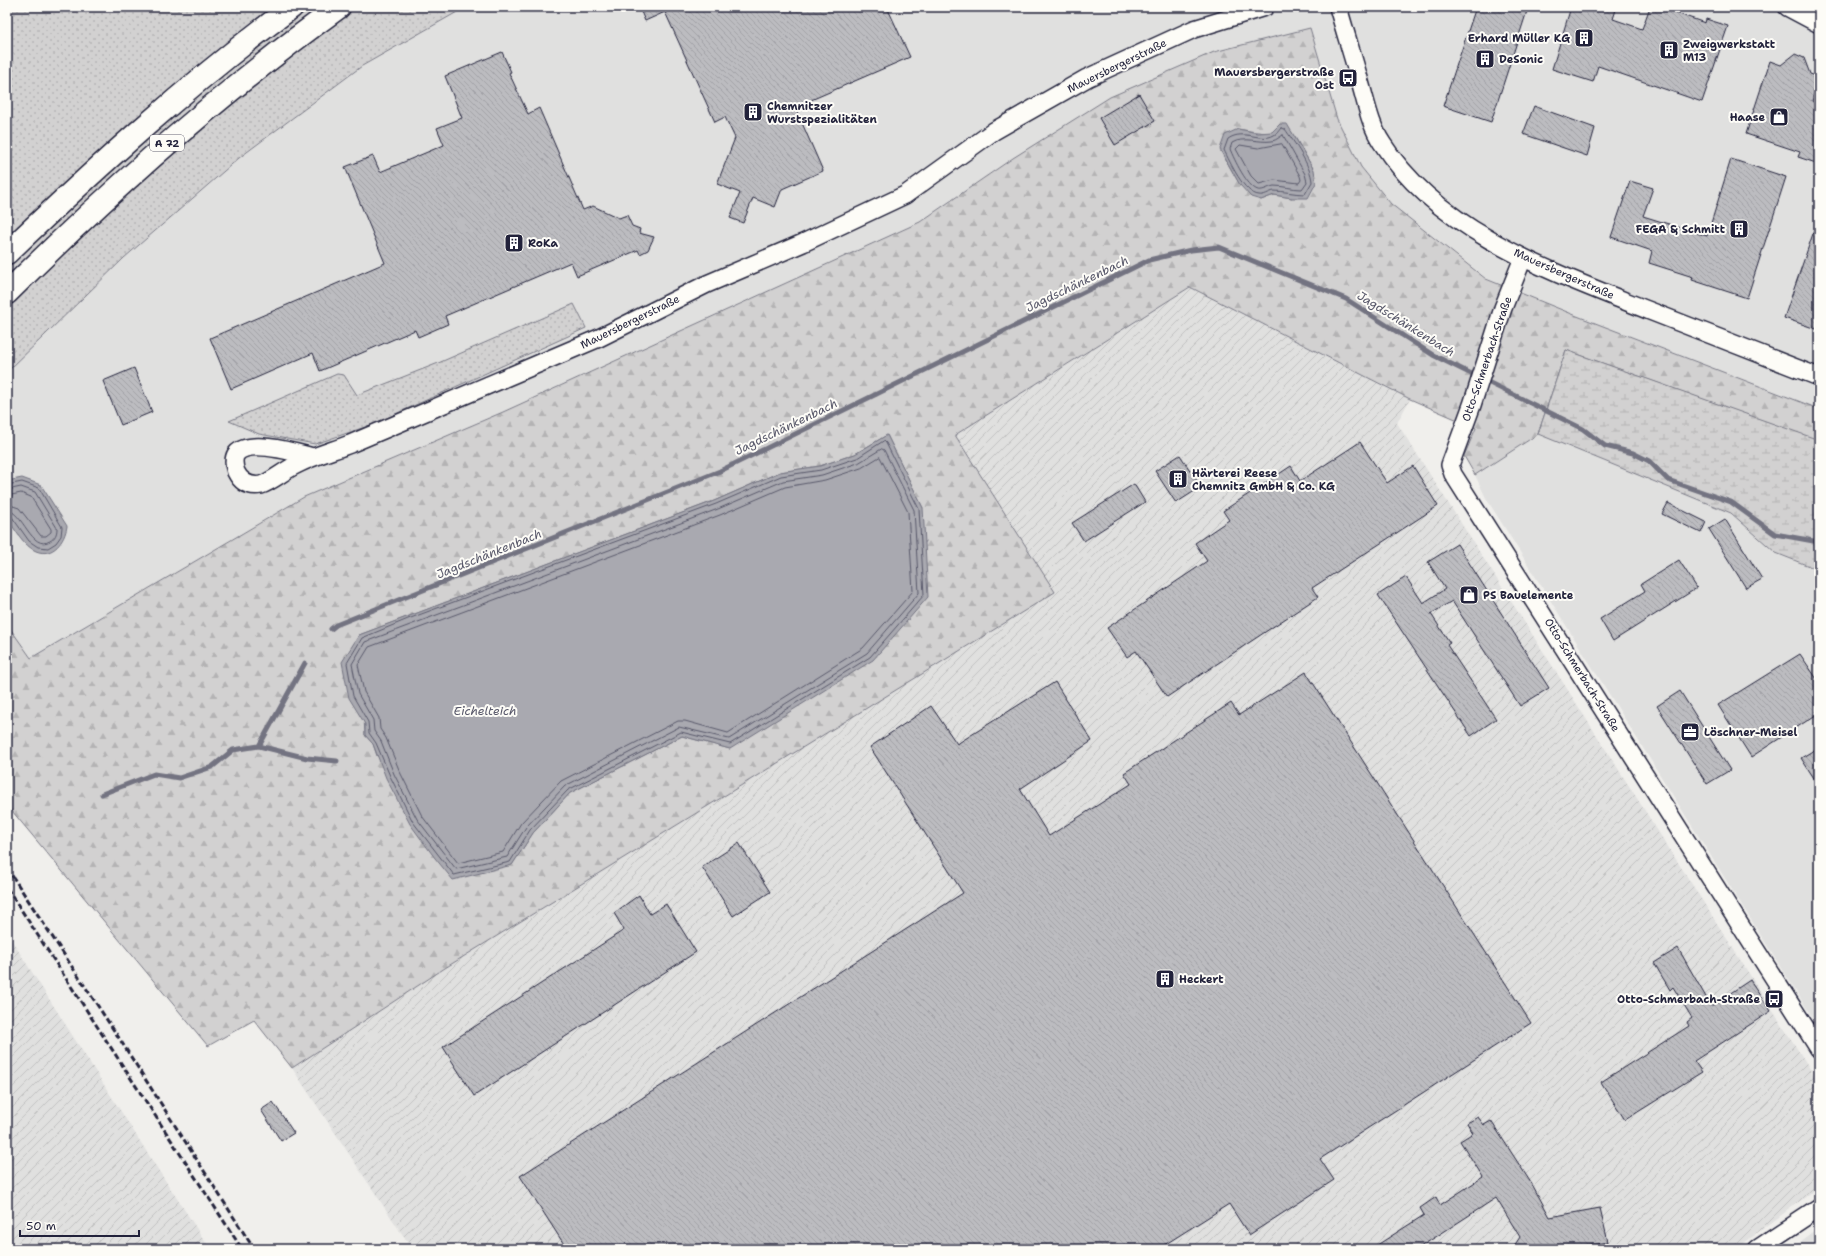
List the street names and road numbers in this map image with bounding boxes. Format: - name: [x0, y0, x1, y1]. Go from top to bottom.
- street label: Mauersbergerstraße: [1065, 35, 1169, 97]
- road number: A 72: [150, 135, 184, 151]
- street label: Mauersbergerstraße: [1511, 245, 1617, 303]
- street label: Mauersbergerstraße: [578, 291, 682, 353]
- street label: Otto-Schmerbach-Straße: [1459, 295, 1515, 423]
- street label: Otto-Schmerbach-Straße: [1541, 615, 1623, 735]

